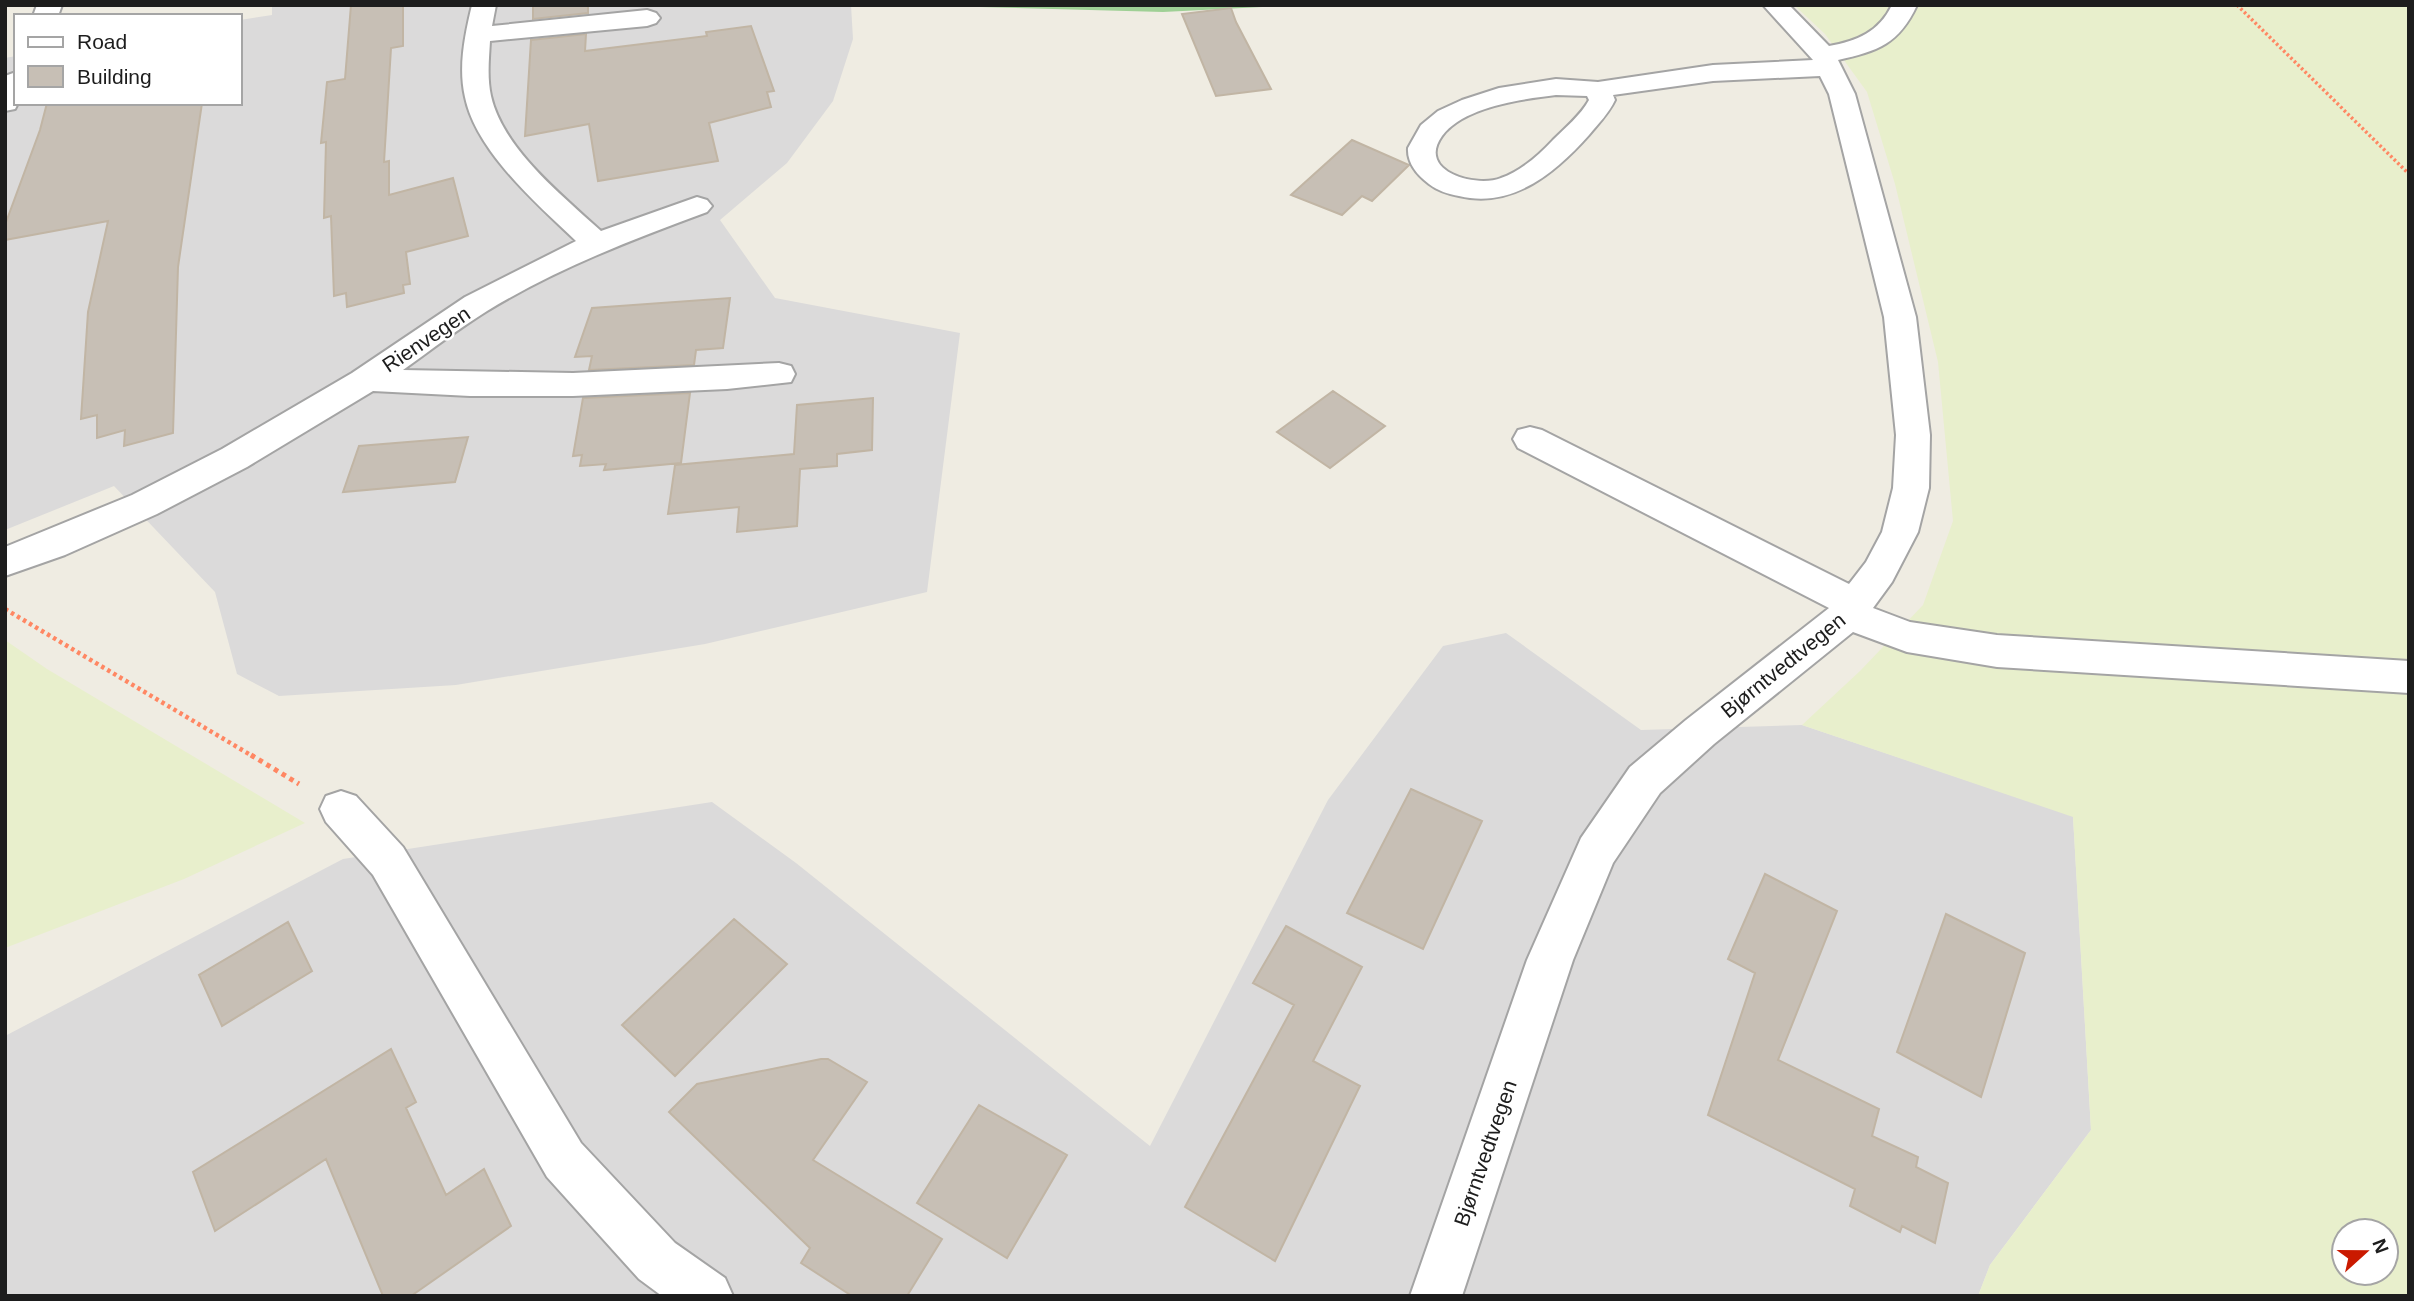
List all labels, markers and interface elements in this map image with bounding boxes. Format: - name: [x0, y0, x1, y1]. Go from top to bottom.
- legend: [14, 14, 242, 105]
- text: Road: [77, 30, 127, 53]
- text: Building: [77, 65, 152, 88]
- street label: Rienvegen: [378, 301, 474, 377]
- street label: Bjørntvedtvegen: [1716, 608, 1850, 722]
- street label: Bjørntvedtvegen: [1449, 1077, 1521, 1229]
- north arrow: [2330, 1217, 2400, 1287]
- text: N: [2368, 1236, 2393, 1256]

